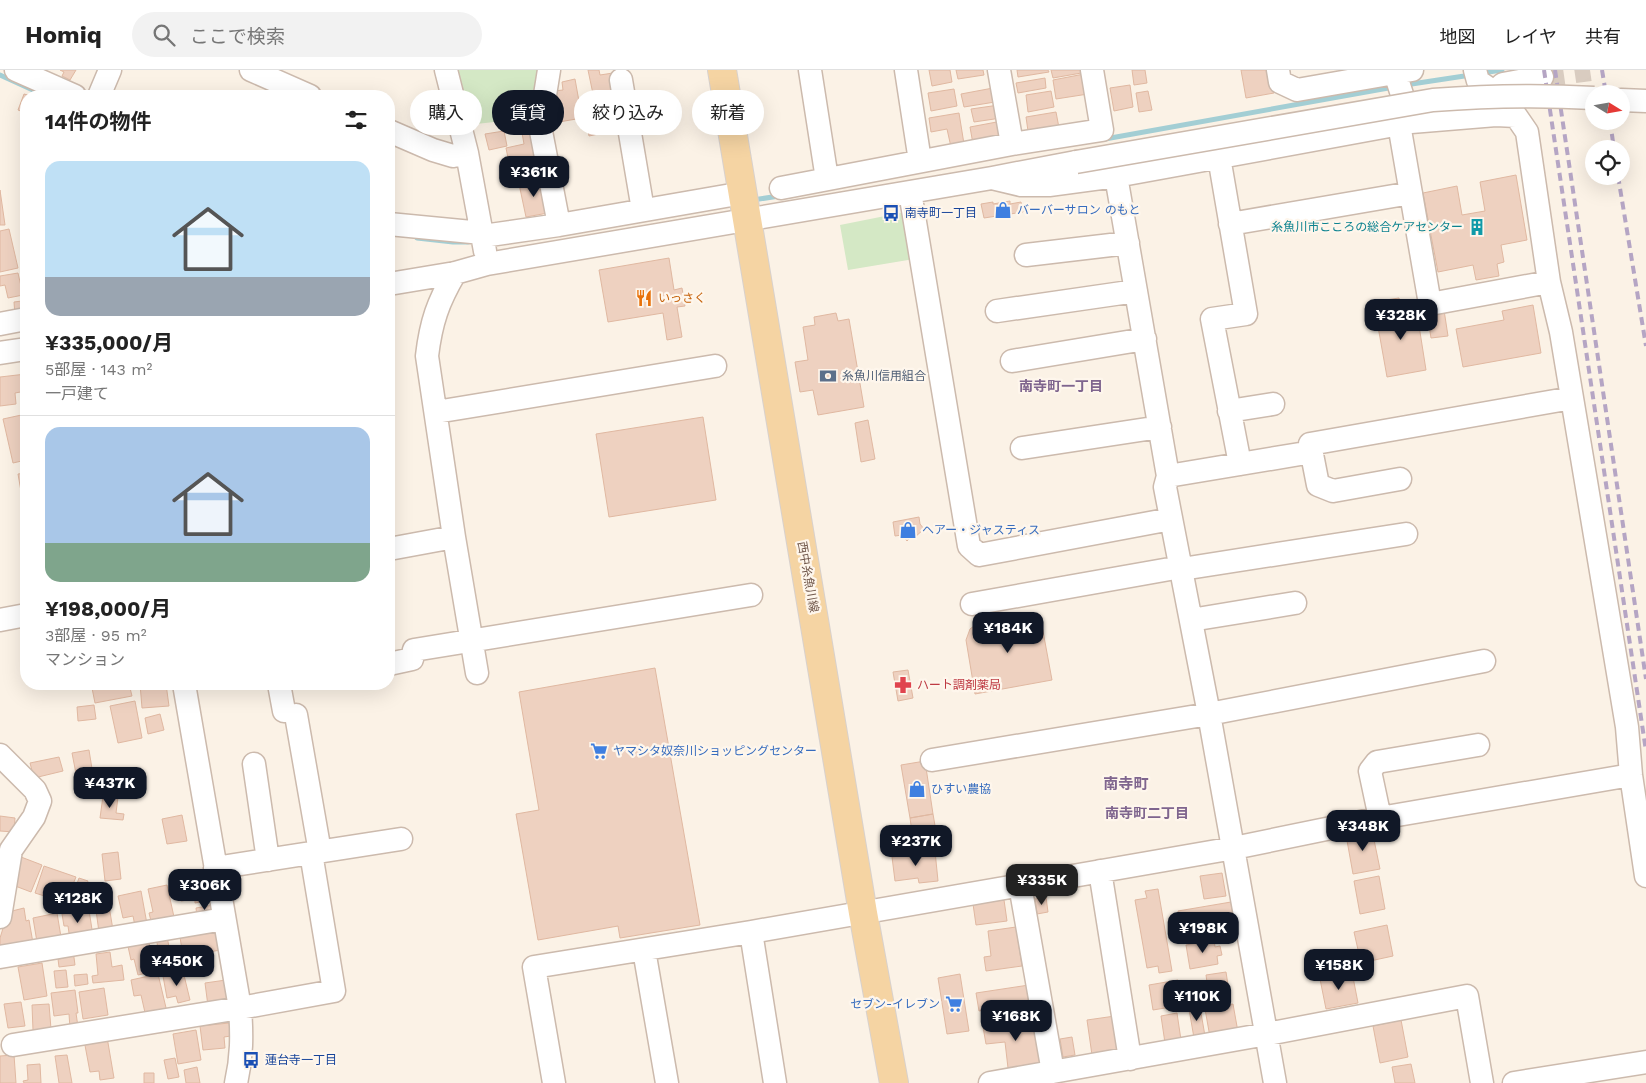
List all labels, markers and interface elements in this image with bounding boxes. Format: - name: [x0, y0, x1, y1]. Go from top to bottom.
- search box: [132, 12, 482, 57]
- text: Homiq: [25, 21, 102, 49]
- icon: search: [150, 21, 178, 49]
- text: ここで検索: [190, 25, 285, 48]
- text: 地図: [1440, 26, 1476, 47]
- text: レイヤ: [1504, 26, 1557, 47]
- text: 共有: [1585, 26, 1621, 47]
- north arrow: [1585, 85, 1630, 130]
- map controls: [1585, 85, 1630, 185]
- chip: 購入: [410, 90, 482, 135]
- chip: 賃貸: [492, 90, 564, 135]
- chip: 絞り込み: [574, 90, 682, 135]
- chip: 新着: [692, 90, 764, 135]
- icon: filters: [342, 106, 370, 134]
- text: 14件の物件: [45, 109, 152, 134]
- button: locate: [1585, 140, 1630, 185]
- pin: ¥361K: [499, 156, 569, 198]
- text: ¥361K: [510, 162, 558, 181]
- icon: home: [163, 194, 253, 284]
- shop icon: バーバーサロン のもと: [993, 200, 1013, 220]
- bus stop icon: 南寺町一丁目: [881, 203, 901, 223]
- place label: バーバーサロン のもと: [1017, 203, 1141, 217]
- place label: 南寺町一丁目: [905, 206, 977, 220]
- building icon: 糸魚川市こころの総合ケアセンター: [1467, 217, 1487, 237]
- place label: 糸魚川市こころの総合ケアセンター: [1271, 220, 1463, 234]
- restaurant icon: いっさく: [634, 288, 654, 308]
- place label: いっさく: [658, 291, 706, 305]
- pin: ¥328K: [1366, 298, 1436, 341]
- text: ¥328K: [1376, 305, 1426, 324]
- text: ¥335,000/月: [45, 330, 173, 355]
- text: 5部屋 · 143 m²: [45, 360, 152, 379]
- bank icon: 糸魚川信用組合: [818, 366, 838, 386]
- place label: 糸魚川信用組合: [842, 369, 926, 383]
- district label: 南寺町一丁目: [1019, 378, 1103, 394]
- text: 一戸建て: [45, 384, 109, 403]
- icon: home: [163, 459, 253, 549]
- shop icon: ヘアー・ジャスティス: [898, 520, 918, 540]
- place label: ヘアー・ジャスティス: [922, 523, 1040, 537]
- street label: 西中糸魚川線: [795, 540, 821, 614]
- text: ¥198,000/月: [45, 596, 171, 621]
- pin: ¥184K: [973, 612, 1043, 654]
- text: ¥184K: [983, 618, 1033, 637]
- text: 3部屋 · 95 m²: [45, 626, 147, 645]
- text: マンション: [45, 650, 125, 669]
- pharmacy icon: ハート調剤薬局: [893, 675, 913, 695]
- place label: ハート調剤薬局: [917, 678, 1001, 692]
- supermarket icon: ヤマシタ奴奈川ショッピングセンター: [589, 741, 609, 761]
- place label: ヤマシタ奴奈川ショッピングセンター: [613, 744, 817, 758]
- pin: ¥437K: [75, 766, 145, 809]
- text: ¥437K: [85, 773, 135, 792]
- district label: 南寺町: [1103, 775, 1149, 793]
- shop icon: ひすい農協: [907, 779, 927, 799]
- place label: ひすい農協: [931, 782, 991, 796]
- district label: 南寺町二丁目: [1105, 805, 1189, 821]
- pin: ¥348K: [1328, 810, 1398, 852]
- text: ¥348K: [1337, 816, 1389, 835]
- pin: ¥237K: [881, 824, 951, 867]
- text: ¥237K: [891, 831, 941, 850]
- pin: ¥335K: [1007, 864, 1077, 906]
- pin: ¥306K: [170, 868, 240, 911]
- text: ¥335K: [1017, 870, 1067, 889]
- text: ¥306K: [179, 875, 231, 894]
- pin: ¥128K: [43, 882, 113, 924]
- text: ¥128K: [54, 888, 102, 907]
- pin: ¥198K: [1168, 912, 1238, 954]
- text: ¥198K: [1179, 918, 1227, 937]
- pin: ¥450K: [142, 944, 212, 987]
- pin: ¥158K: [1304, 948, 1374, 991]
- text: ¥450K: [151, 951, 203, 970]
- text: ¥158K: [1315, 955, 1363, 974]
- pin: ¥110K: [1162, 980, 1232, 1022]
- text: ¥110K: [1174, 986, 1220, 1005]
- supermarket icon: セブン-イレブン: [944, 994, 964, 1014]
- place label: セブン-イレブン: [850, 997, 940, 1011]
- pin: ¥168K: [981, 1000, 1051, 1042]
- text: ¥168K: [992, 1006, 1040, 1025]
- bus stop icon: 蓮台寺一丁目: [241, 1050, 261, 1070]
- place label: 蓮台寺一丁目: [265, 1053, 337, 1067]

